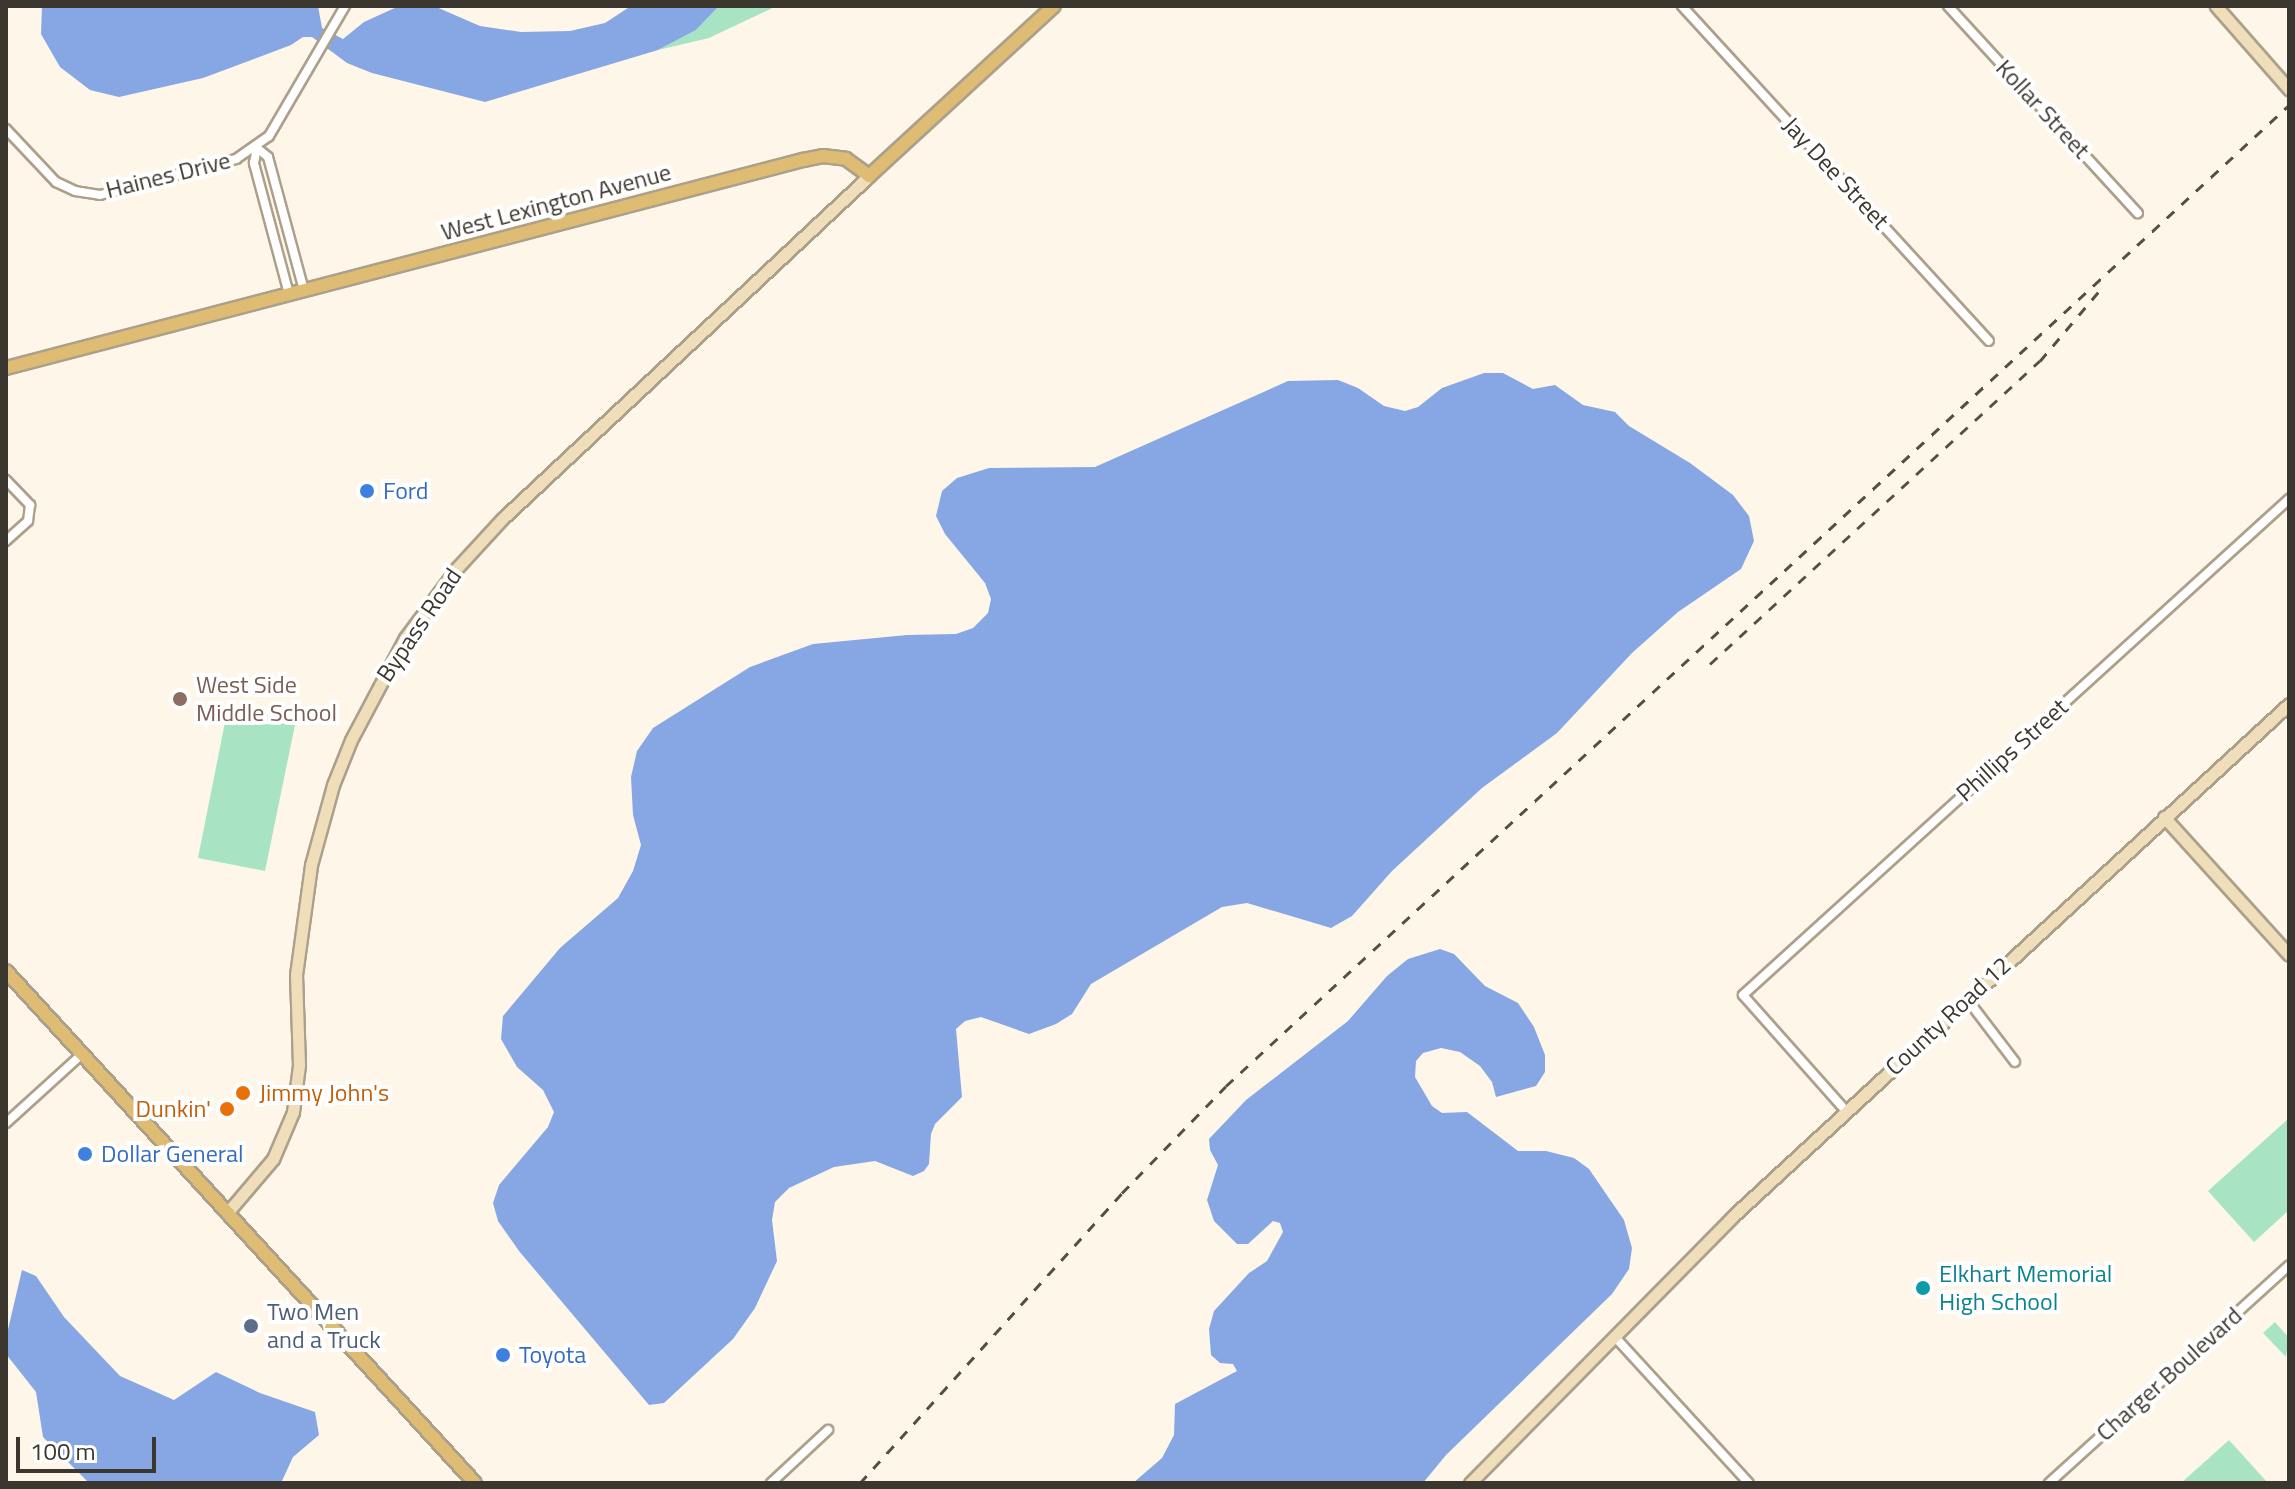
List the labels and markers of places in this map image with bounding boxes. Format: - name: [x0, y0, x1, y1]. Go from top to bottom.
- place label: Ford: [383, 477, 429, 505]
- marker: Ford: [358, 482, 376, 500]
- place label: West Side Middle School: [196, 671, 337, 727]
- marker: West Side Middle School: [171, 690, 189, 708]
- place label: Jimmy John's: [259, 1079, 389, 1107]
- marker: Jimmy John's: [234, 1084, 252, 1102]
- place label: Dunkin': [136, 1095, 211, 1123]
- marker: Dunkin': [218, 1100, 236, 1118]
- place label: Dollar General: [101, 1140, 244, 1168]
- marker: Dollar General: [76, 1145, 94, 1163]
- place label: Elkhart Memorial High School: [1939, 1260, 2112, 1316]
- marker: Elkhart Memorial High School: [1914, 1279, 1932, 1297]
- place label: Two Men and a Truck: [267, 1298, 381, 1354]
- marker: Two Men and a Truck: [242, 1317, 260, 1335]
- place label: Toyota: [519, 1341, 586, 1369]
- marker: Toyota: [494, 1346, 512, 1364]

